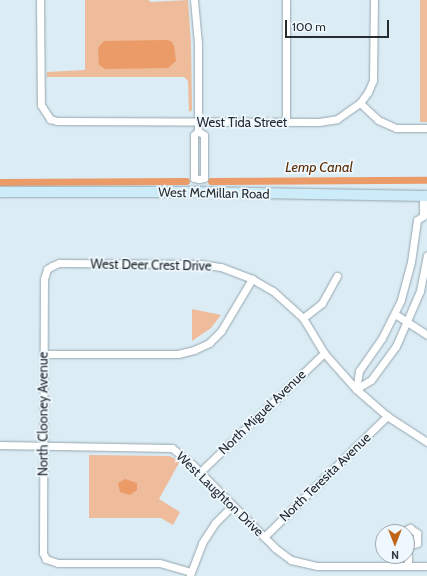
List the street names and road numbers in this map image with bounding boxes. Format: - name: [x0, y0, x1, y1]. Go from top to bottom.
- street label: West Tida Street: [197, 114, 287, 130]
- street label: West McMillan Road: [158, 184, 270, 202]
- street label: West Deer Crest Drive: [90, 256, 212, 274]
- street label: North Clooney Avenue: [35, 352, 51, 476]
- street label: North Miguel Avenue: [215, 366, 309, 458]
- street label: North Teresita Avenue: [276, 429, 374, 525]
- street label: West Laughton Drive: [173, 448, 267, 540]

